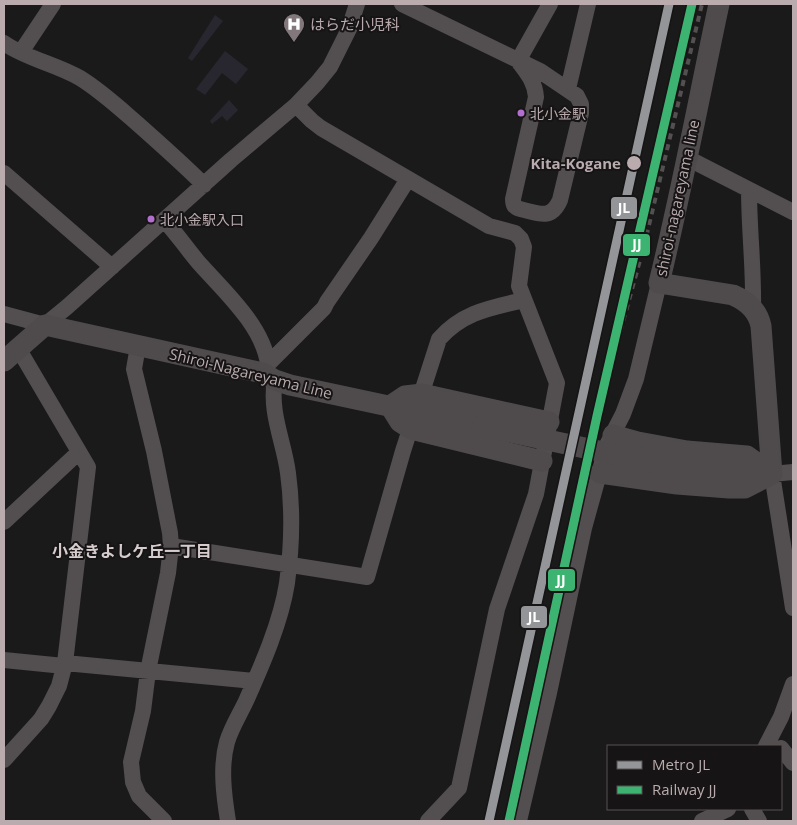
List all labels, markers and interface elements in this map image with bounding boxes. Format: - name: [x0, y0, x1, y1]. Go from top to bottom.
- hospital icon: はらだ小児科: [282, 12, 306, 43]
- place label: はらだ小児科: [310, 14, 400, 34]
- place label: 北小金駅: [530, 104, 586, 123]
- marker: 北小金駅: [516, 108, 526, 118]
- street label: shiroi-nagareyama line: [651, 118, 703, 278]
- place label: Kita-Kogane: [531, 153, 621, 173]
- marker: Kita-Kogane: [625, 154, 643, 172]
- line badge: JL: [610, 196, 638, 220]
- text: JL: [616, 198, 630, 217]
- place label: 北小金駅入口: [160, 210, 244, 229]
- marker: 北小金駅入口: [146, 214, 156, 224]
- line badge: JJ: [622, 233, 651, 257]
- text: JJ: [630, 234, 642, 253]
- street label: Shiroi-Nagareyama Line: [168, 343, 334, 403]
- district label: 小金きよしケ丘一丁目: [52, 540, 212, 562]
- line badge: JJ: [547, 568, 576, 592]
- text: JJ: [554, 570, 566, 589]
- line badge: JL: [520, 605, 548, 629]
- text: JL: [526, 607, 540, 626]
- legend: [607, 745, 782, 810]
- text: Metro JL: [652, 754, 710, 774]
- text: Railway JJ: [652, 779, 717, 799]

